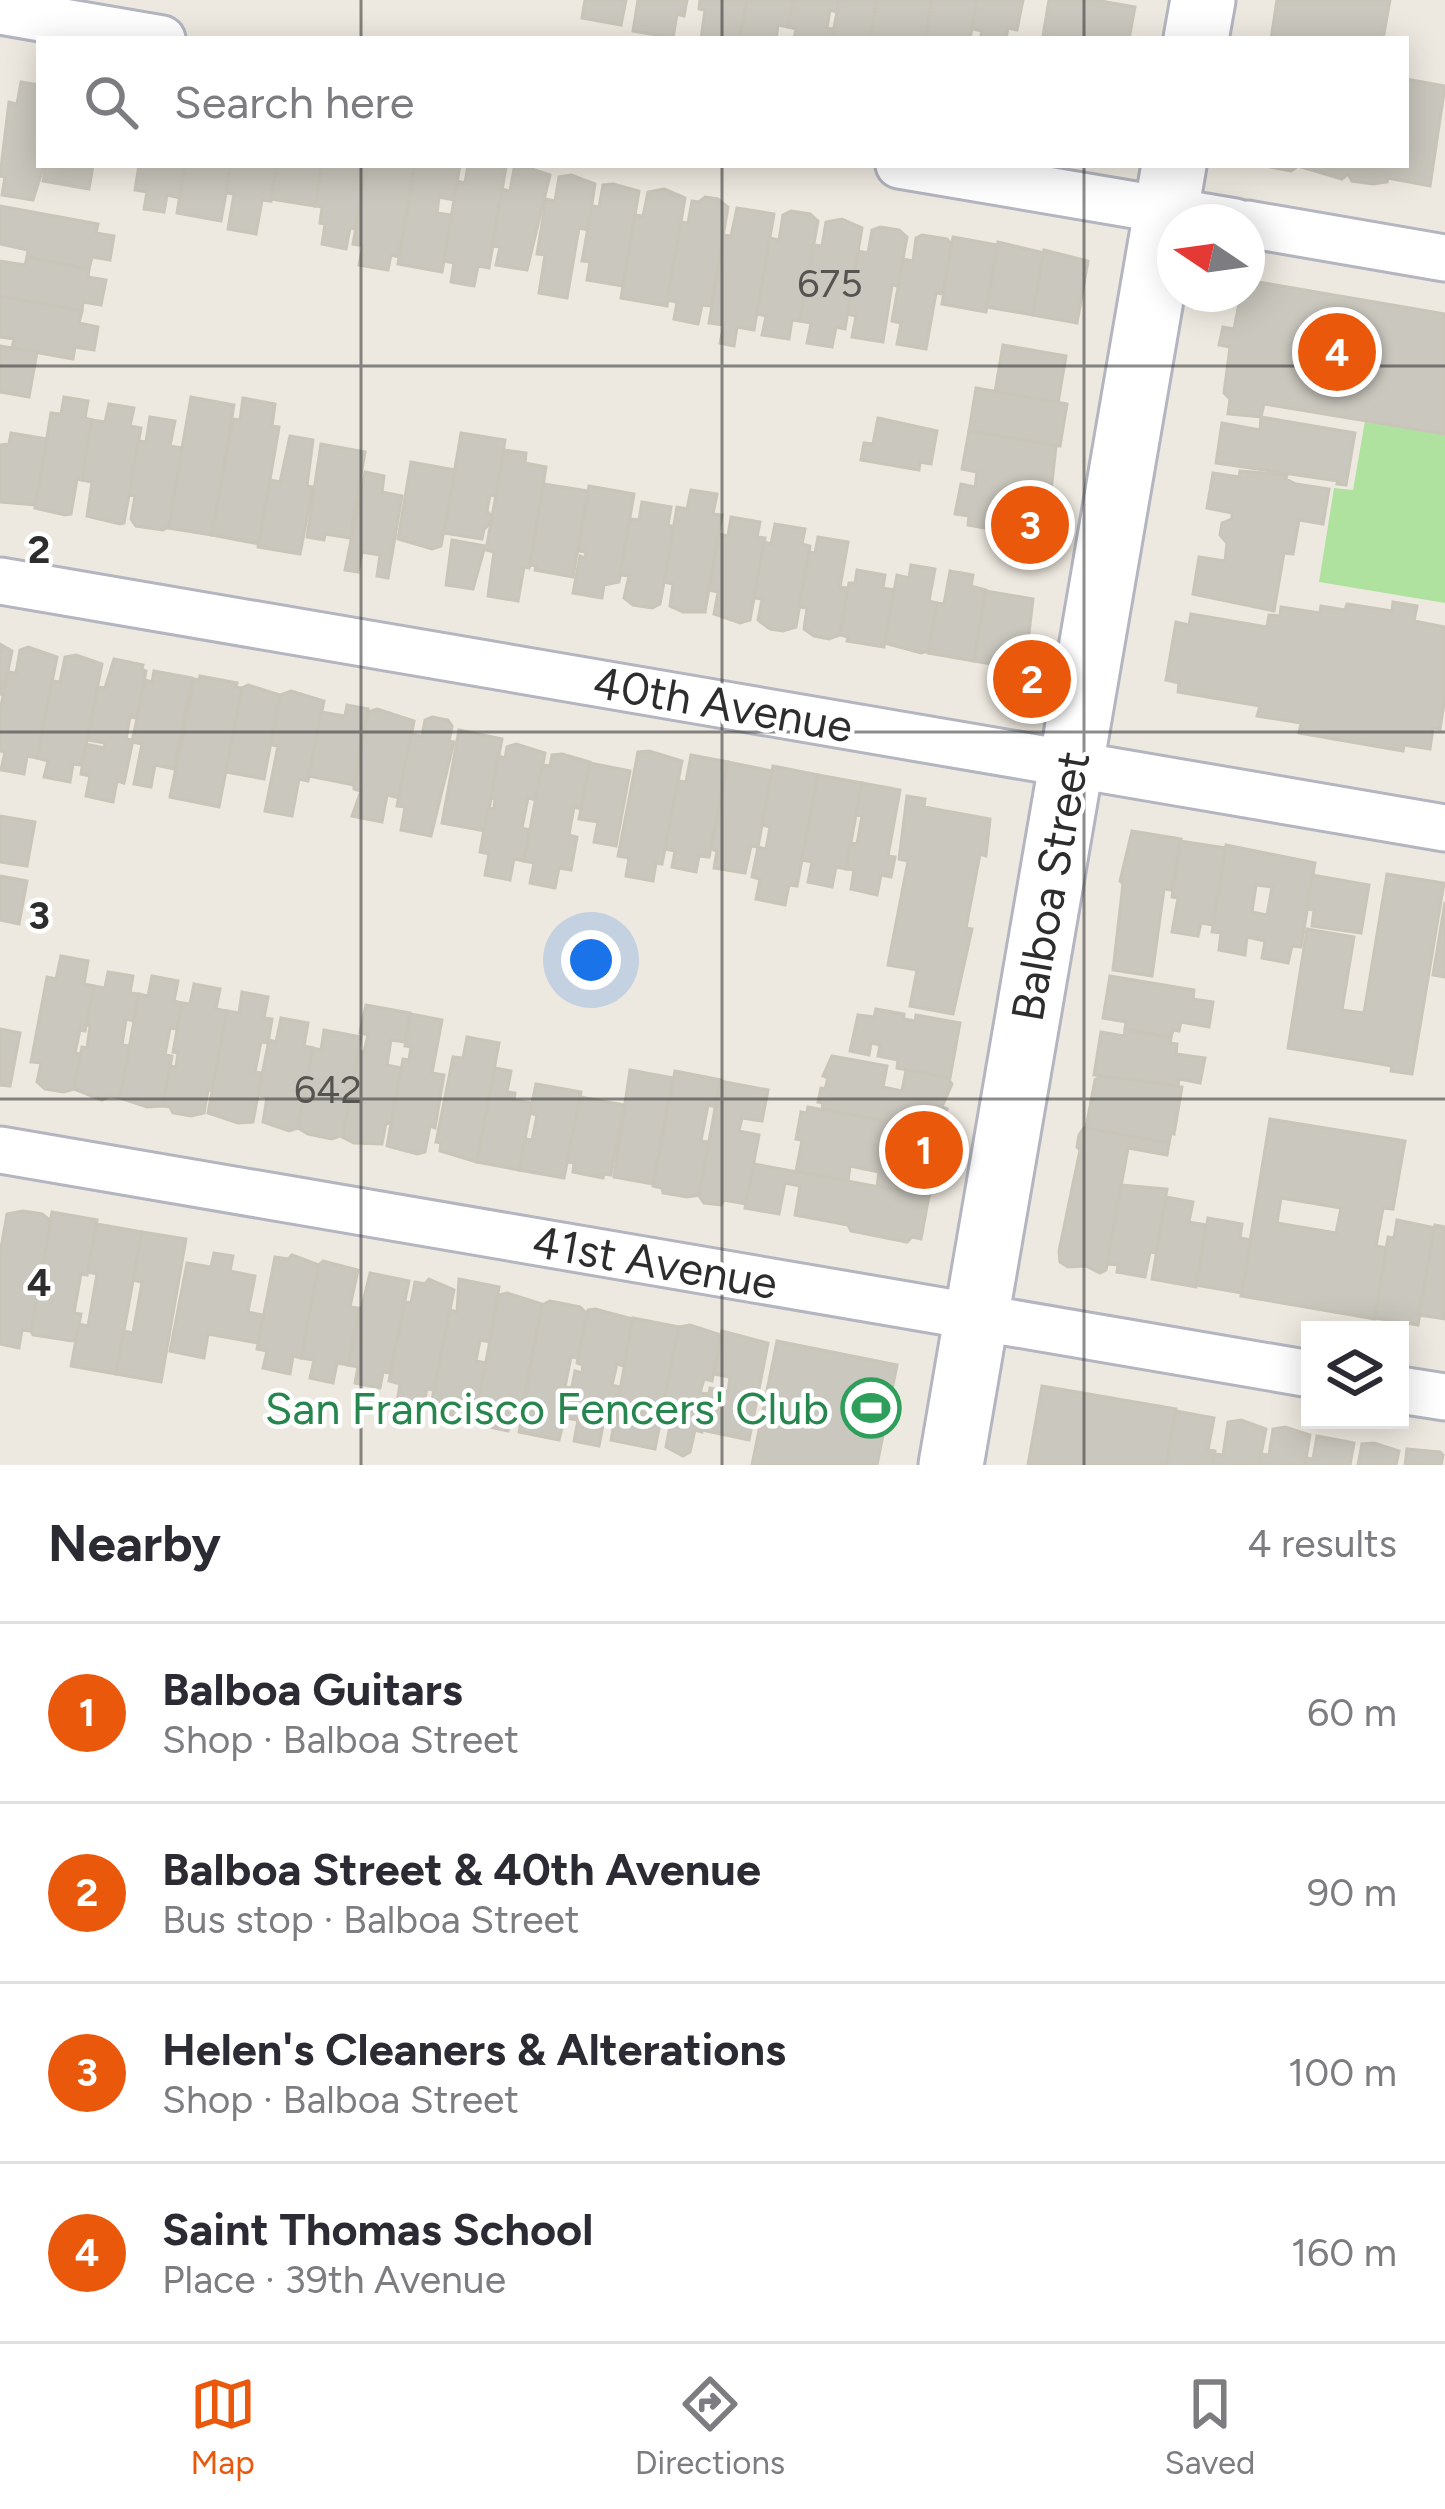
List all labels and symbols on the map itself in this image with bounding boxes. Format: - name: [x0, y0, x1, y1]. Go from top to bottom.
- north arrow: [1157, 204, 1265, 312]
- house number: 675: [797, 260, 863, 307]
- pin: 4: [1298, 307, 1376, 397]
- pin: 3: [991, 480, 1069, 570]
- text: 2: [28, 526, 50, 573]
- pin: 2: [993, 634, 1071, 724]
- street label: 40th Avenue: [589, 655, 857, 753]
- street label: Balboa Street: [1000, 747, 1100, 1025]
- text: 3: [28, 892, 50, 939]
- your location: [561, 930, 621, 990]
- house number: 642: [294, 1066, 362, 1113]
- pin: 1: [885, 1105, 963, 1195]
- street label: 41st Avenue: [528, 1214, 782, 1310]
- text: 4: [27, 1259, 51, 1306]
- sports icon: San Francisco Fencers' Club: [840, 1377, 902, 1439]
- place label: San Francisco Fencers' Club: [265, 1381, 829, 1435]

